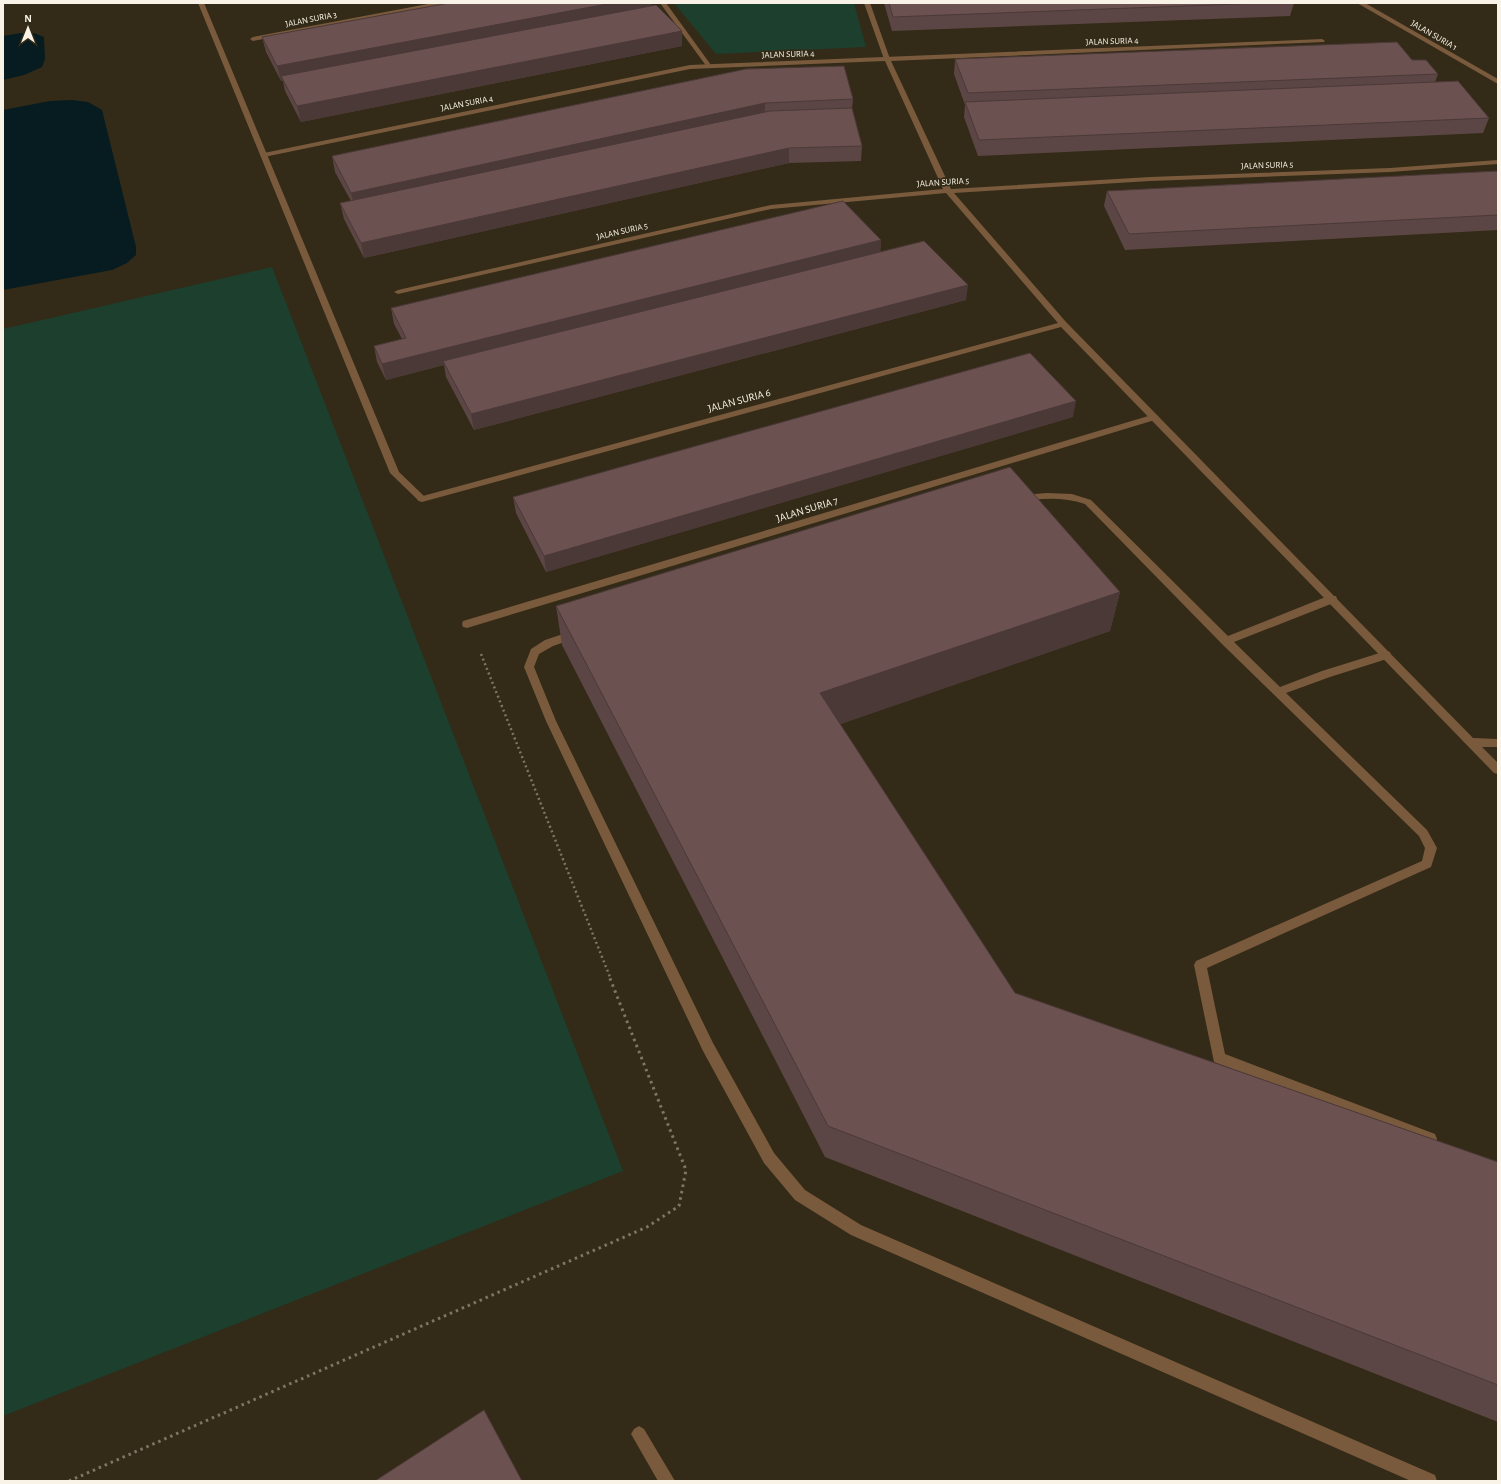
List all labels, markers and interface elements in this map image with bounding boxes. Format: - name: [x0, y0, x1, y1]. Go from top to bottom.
- north arrow: [8, 8, 48, 48]
- street label: JALAN SURIA 3: [285, 10, 338, 29]
- text: N: [24, 13, 32, 24]
- street label: JALAN SURIA 1: [1409, 19, 1458, 52]
- street label: JALAN SURIA 4: [1085, 36, 1139, 47]
- street label: JALAN SURIA 4: [761, 49, 815, 60]
- street label: JALAN SURIA 4: [440, 94, 495, 113]
- street label: JALAN SURIA 5: [1241, 160, 1294, 171]
- street label: JALAN SURIA 5: [917, 176, 970, 189]
- street label: JALAN SURIA 5: [596, 221, 649, 242]
- street label: JALAN SURIA 6: [707, 387, 772, 414]
- street label: JALAN SURIA 7: [775, 495, 840, 524]

